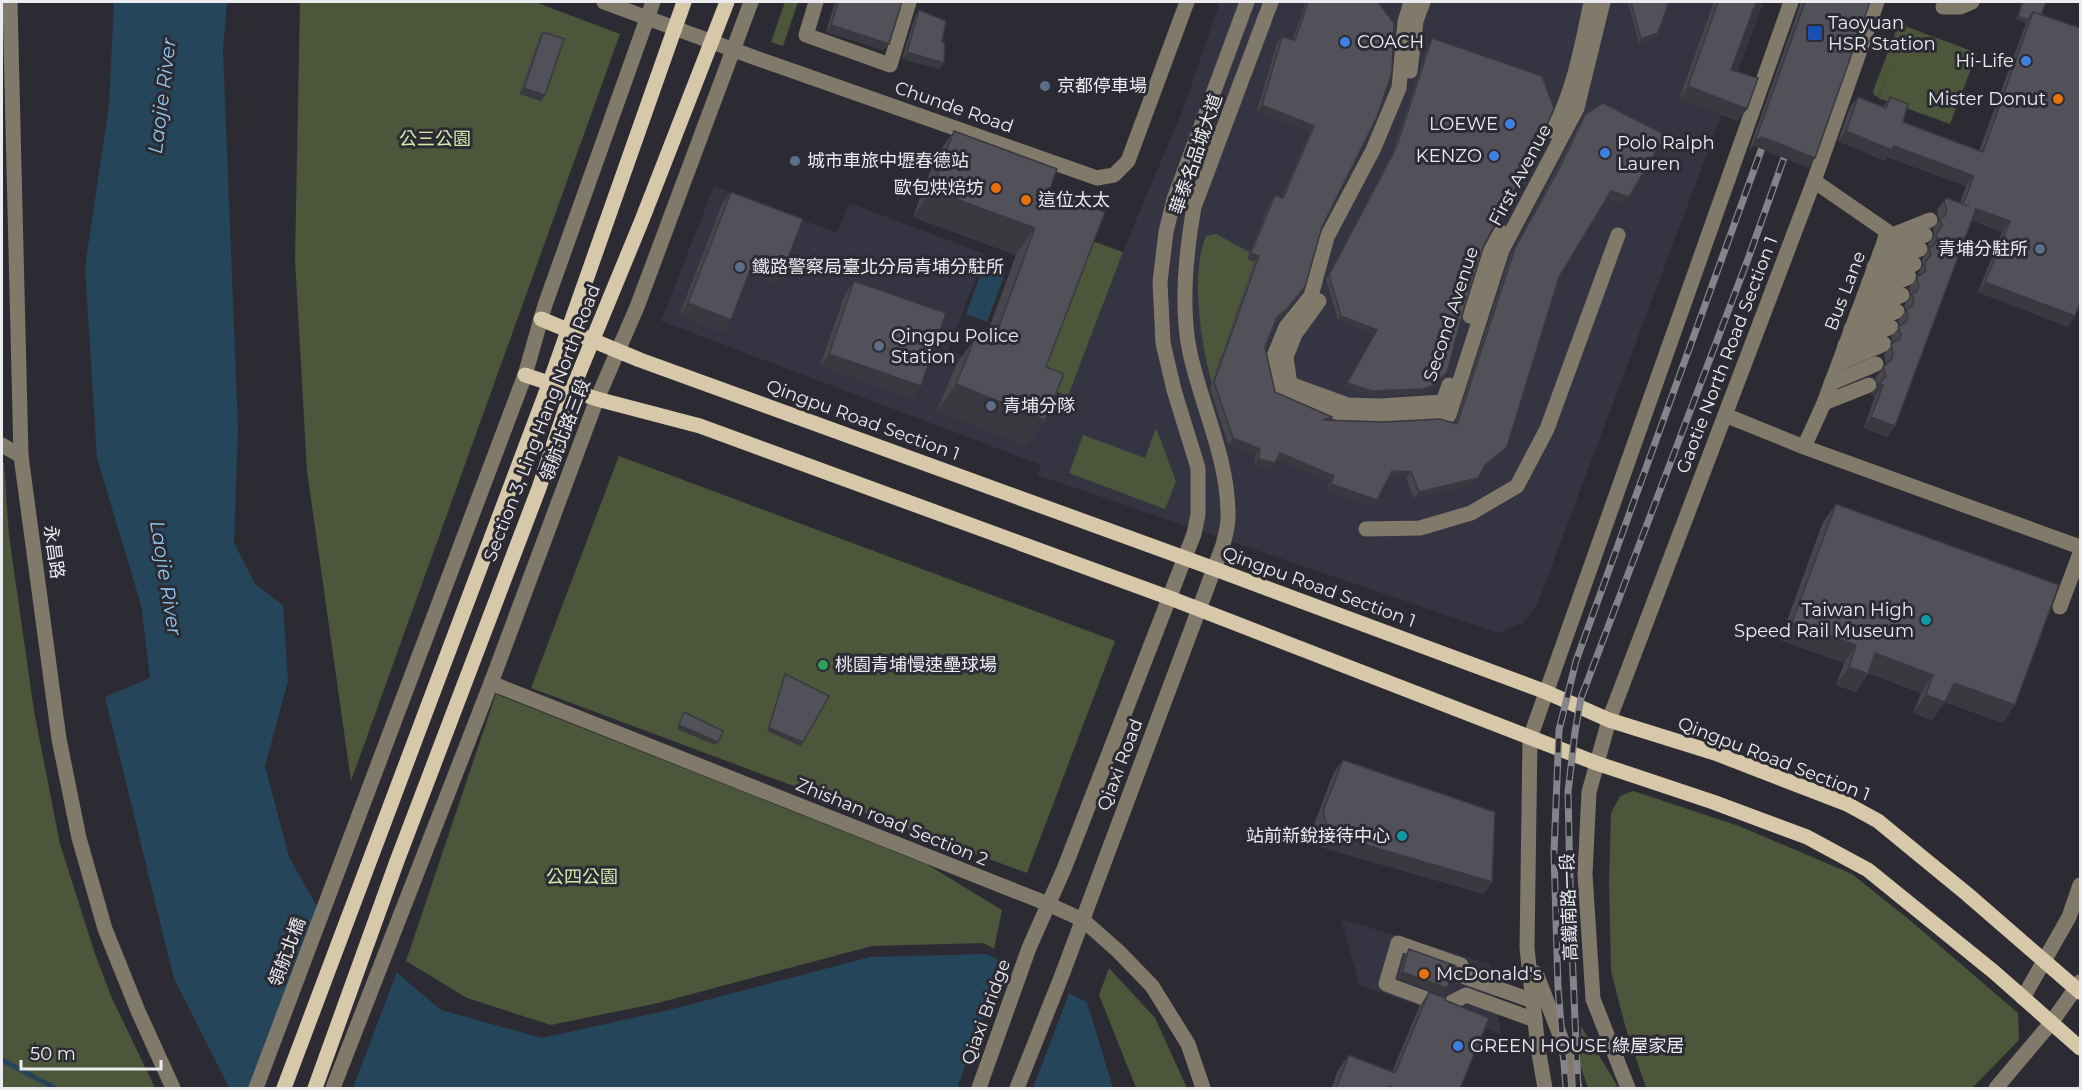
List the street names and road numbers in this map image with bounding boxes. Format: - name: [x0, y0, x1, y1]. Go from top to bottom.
- street label: Chunde Road: [892, 76, 1016, 138]
- street label: 華泰名品城大道: [1165, 91, 1227, 217]
- street label: First Avenue: [1484, 120, 1556, 230]
- street label: Gaotie North Road Section 1: [1672, 233, 1782, 477]
- street label: Second Avenue: [1419, 244, 1483, 384]
- street label: Bus Lane: [1820, 248, 1870, 334]
- street label: Section 3, Ling Hang North Road: [479, 281, 605, 565]
- street label: Qingpu Road Section 1: [763, 375, 963, 465]
- street label: 領航北路三段: [535, 376, 595, 484]
- street label: 永昌路: [39, 524, 69, 580]
- street label: Qingpu Road Section 1: [1219, 542, 1419, 632]
- street label: Qingpu Road Section 1: [1675, 712, 1873, 806]
- street label: Qiaxi Road: [1092, 716, 1148, 814]
- street label: Zhishan road Section 2: [793, 773, 991, 871]
- street label: 高鐵南路一段: [1556, 853, 1582, 961]
- street label: 領航北橋: [264, 914, 310, 990]
- street label: Qiaxi Bridge: [957, 956, 1015, 1068]

